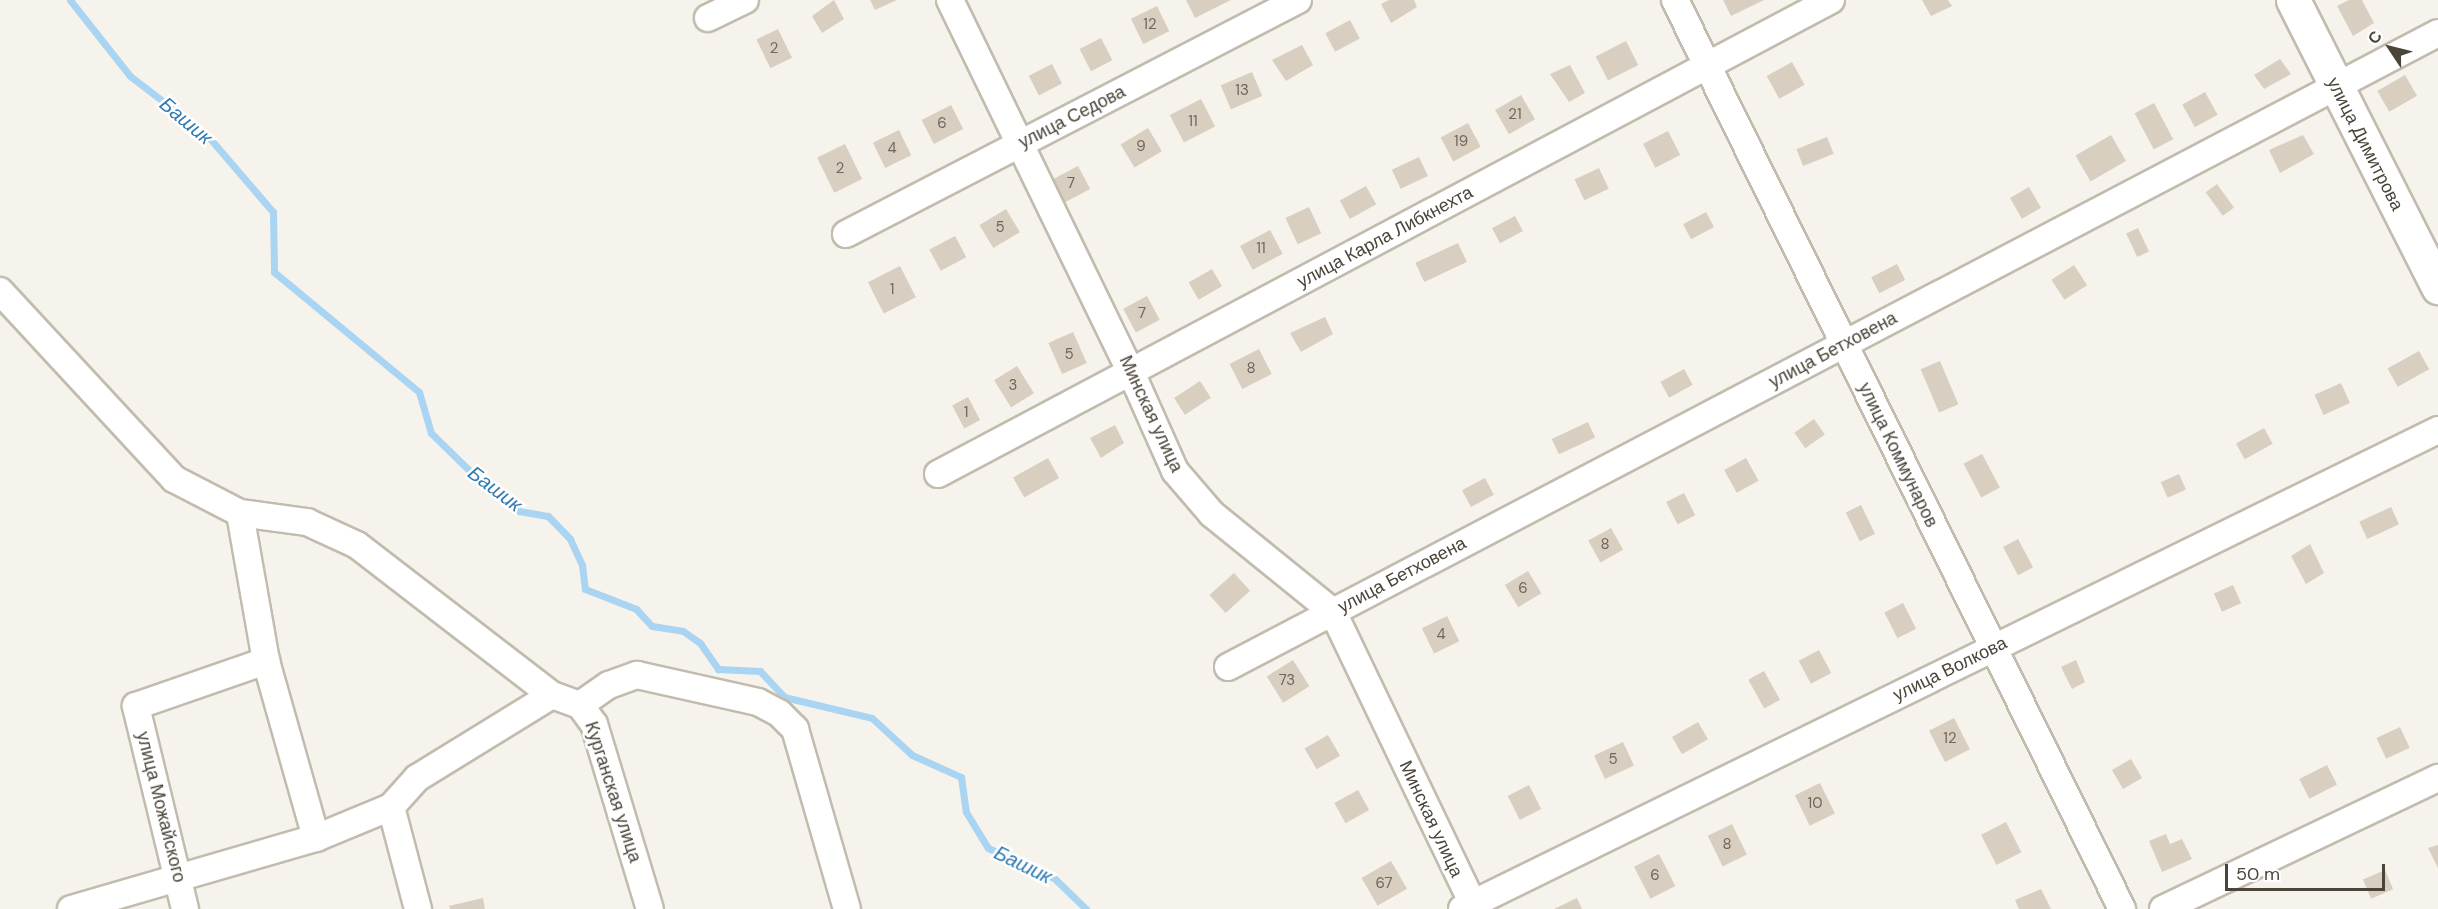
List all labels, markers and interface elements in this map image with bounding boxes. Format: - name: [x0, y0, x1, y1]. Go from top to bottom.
- house number: 12: [1143, 16, 1157, 34]
- north arrow: [2360, 18, 2420, 78]
- text: С: [2363, 27, 2387, 48]
- house number: 2: [770, 40, 778, 58]
- street label: улица Димитрова: [2322, 74, 2408, 214]
- street label: улица Седова: [1015, 81, 1129, 153]
- house number: 13: [1235, 82, 1249, 100]
- water label: Башик: [155, 92, 217, 150]
- house number: 21: [1508, 106, 1522, 124]
- house number: 11: [1188, 113, 1198, 131]
- house number: 6: [937, 115, 947, 133]
- house number: 19: [1454, 133, 1468, 151]
- house number: 9: [1136, 138, 1146, 156]
- house number: 4: [887, 140, 897, 158]
- house number: 2: [836, 160, 844, 178]
- house number: 7: [1067, 175, 1075, 193]
- street label: улица Карла Либкнехта: [1293, 181, 1477, 293]
- house number: 5: [995, 219, 1005, 237]
- house number: 11: [1256, 240, 1266, 258]
- house number: 1: [890, 281, 894, 299]
- house number: 7: [1138, 305, 1146, 323]
- street label: улица Бетховена: [1765, 307, 1901, 393]
- house number: 5: [1064, 346, 1074, 364]
- street label: Минская улица: [1115, 352, 1187, 476]
- house number: 8: [1246, 360, 1256, 378]
- house number: 3: [1009, 377, 1017, 395]
- street label: улица Коммунаров: [1854, 379, 1942, 531]
- house number: 1: [964, 404, 968, 422]
- water label: Башик: [463, 461, 527, 517]
- street label: улица Бетховена: [1334, 532, 1470, 618]
- house number: 8: [1600, 536, 1610, 554]
- house number: 6: [1518, 580, 1528, 598]
- house number: 4: [1436, 626, 1446, 644]
- street label: улица Волкова: [1890, 632, 2010, 706]
- house number: 73: [1279, 672, 1295, 690]
- street label: Курганская улица: [580, 719, 646, 865]
- street label: улица Можайского: [132, 729, 190, 885]
- house number: 12: [1943, 730, 1957, 748]
- house number: 5: [1608, 751, 1618, 769]
- street label: Минская улица: [1395, 757, 1467, 881]
- house number: 10: [1808, 795, 1822, 813]
- house number: 8: [1722, 836, 1732, 854]
- water label: Башик: [990, 841, 1056, 889]
- scale bar: [2228, 852, 2388, 890]
- text: 50 m: [2236, 862, 2280, 886]
- house number: 6: [1650, 867, 1660, 885]
- house number: 67: [1375, 875, 1393, 893]

